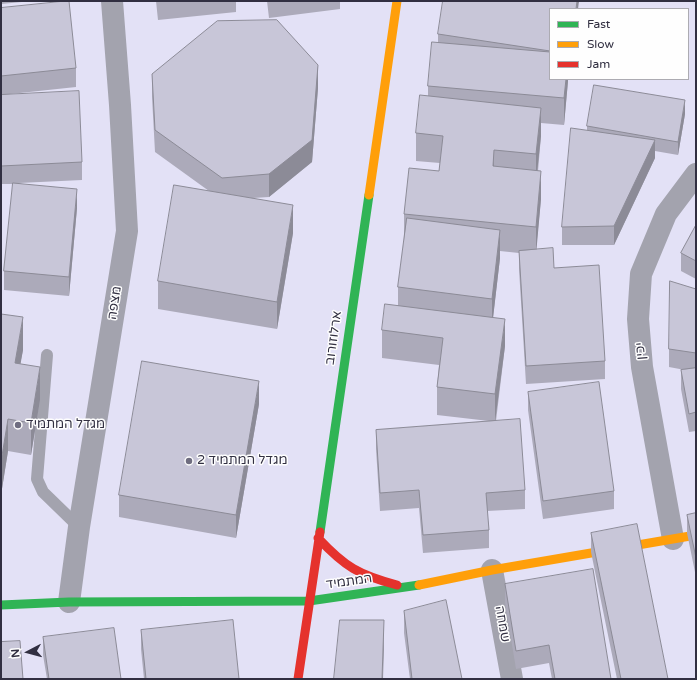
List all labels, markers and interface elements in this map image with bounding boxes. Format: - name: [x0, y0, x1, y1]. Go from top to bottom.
- legend: [549, 8, 689, 80]
- text: Fast: [587, 17, 610, 31]
- text: Slow: [587, 37, 614, 51]
- text: Jam: [587, 57, 610, 71]
- street label: מצפה: [105, 285, 125, 321]
- street label: ארלוזורוב: [322, 310, 346, 366]
- street label: יכין: [632, 342, 650, 360]
- place label: מגדל המתמיד: [26, 417, 105, 433]
- marker: מגדל המתמיד: [13, 420, 23, 430]
- place label: מגדל המתמיד 2: [197, 453, 288, 469]
- marker: מגדל המתמיד 2: [184, 456, 194, 466]
- street label: המתמיד: [325, 571, 373, 593]
- street label: שמחה: [491, 605, 513, 643]
- north arrow: [8, 632, 48, 672]
- text: N: [9, 648, 22, 658]

